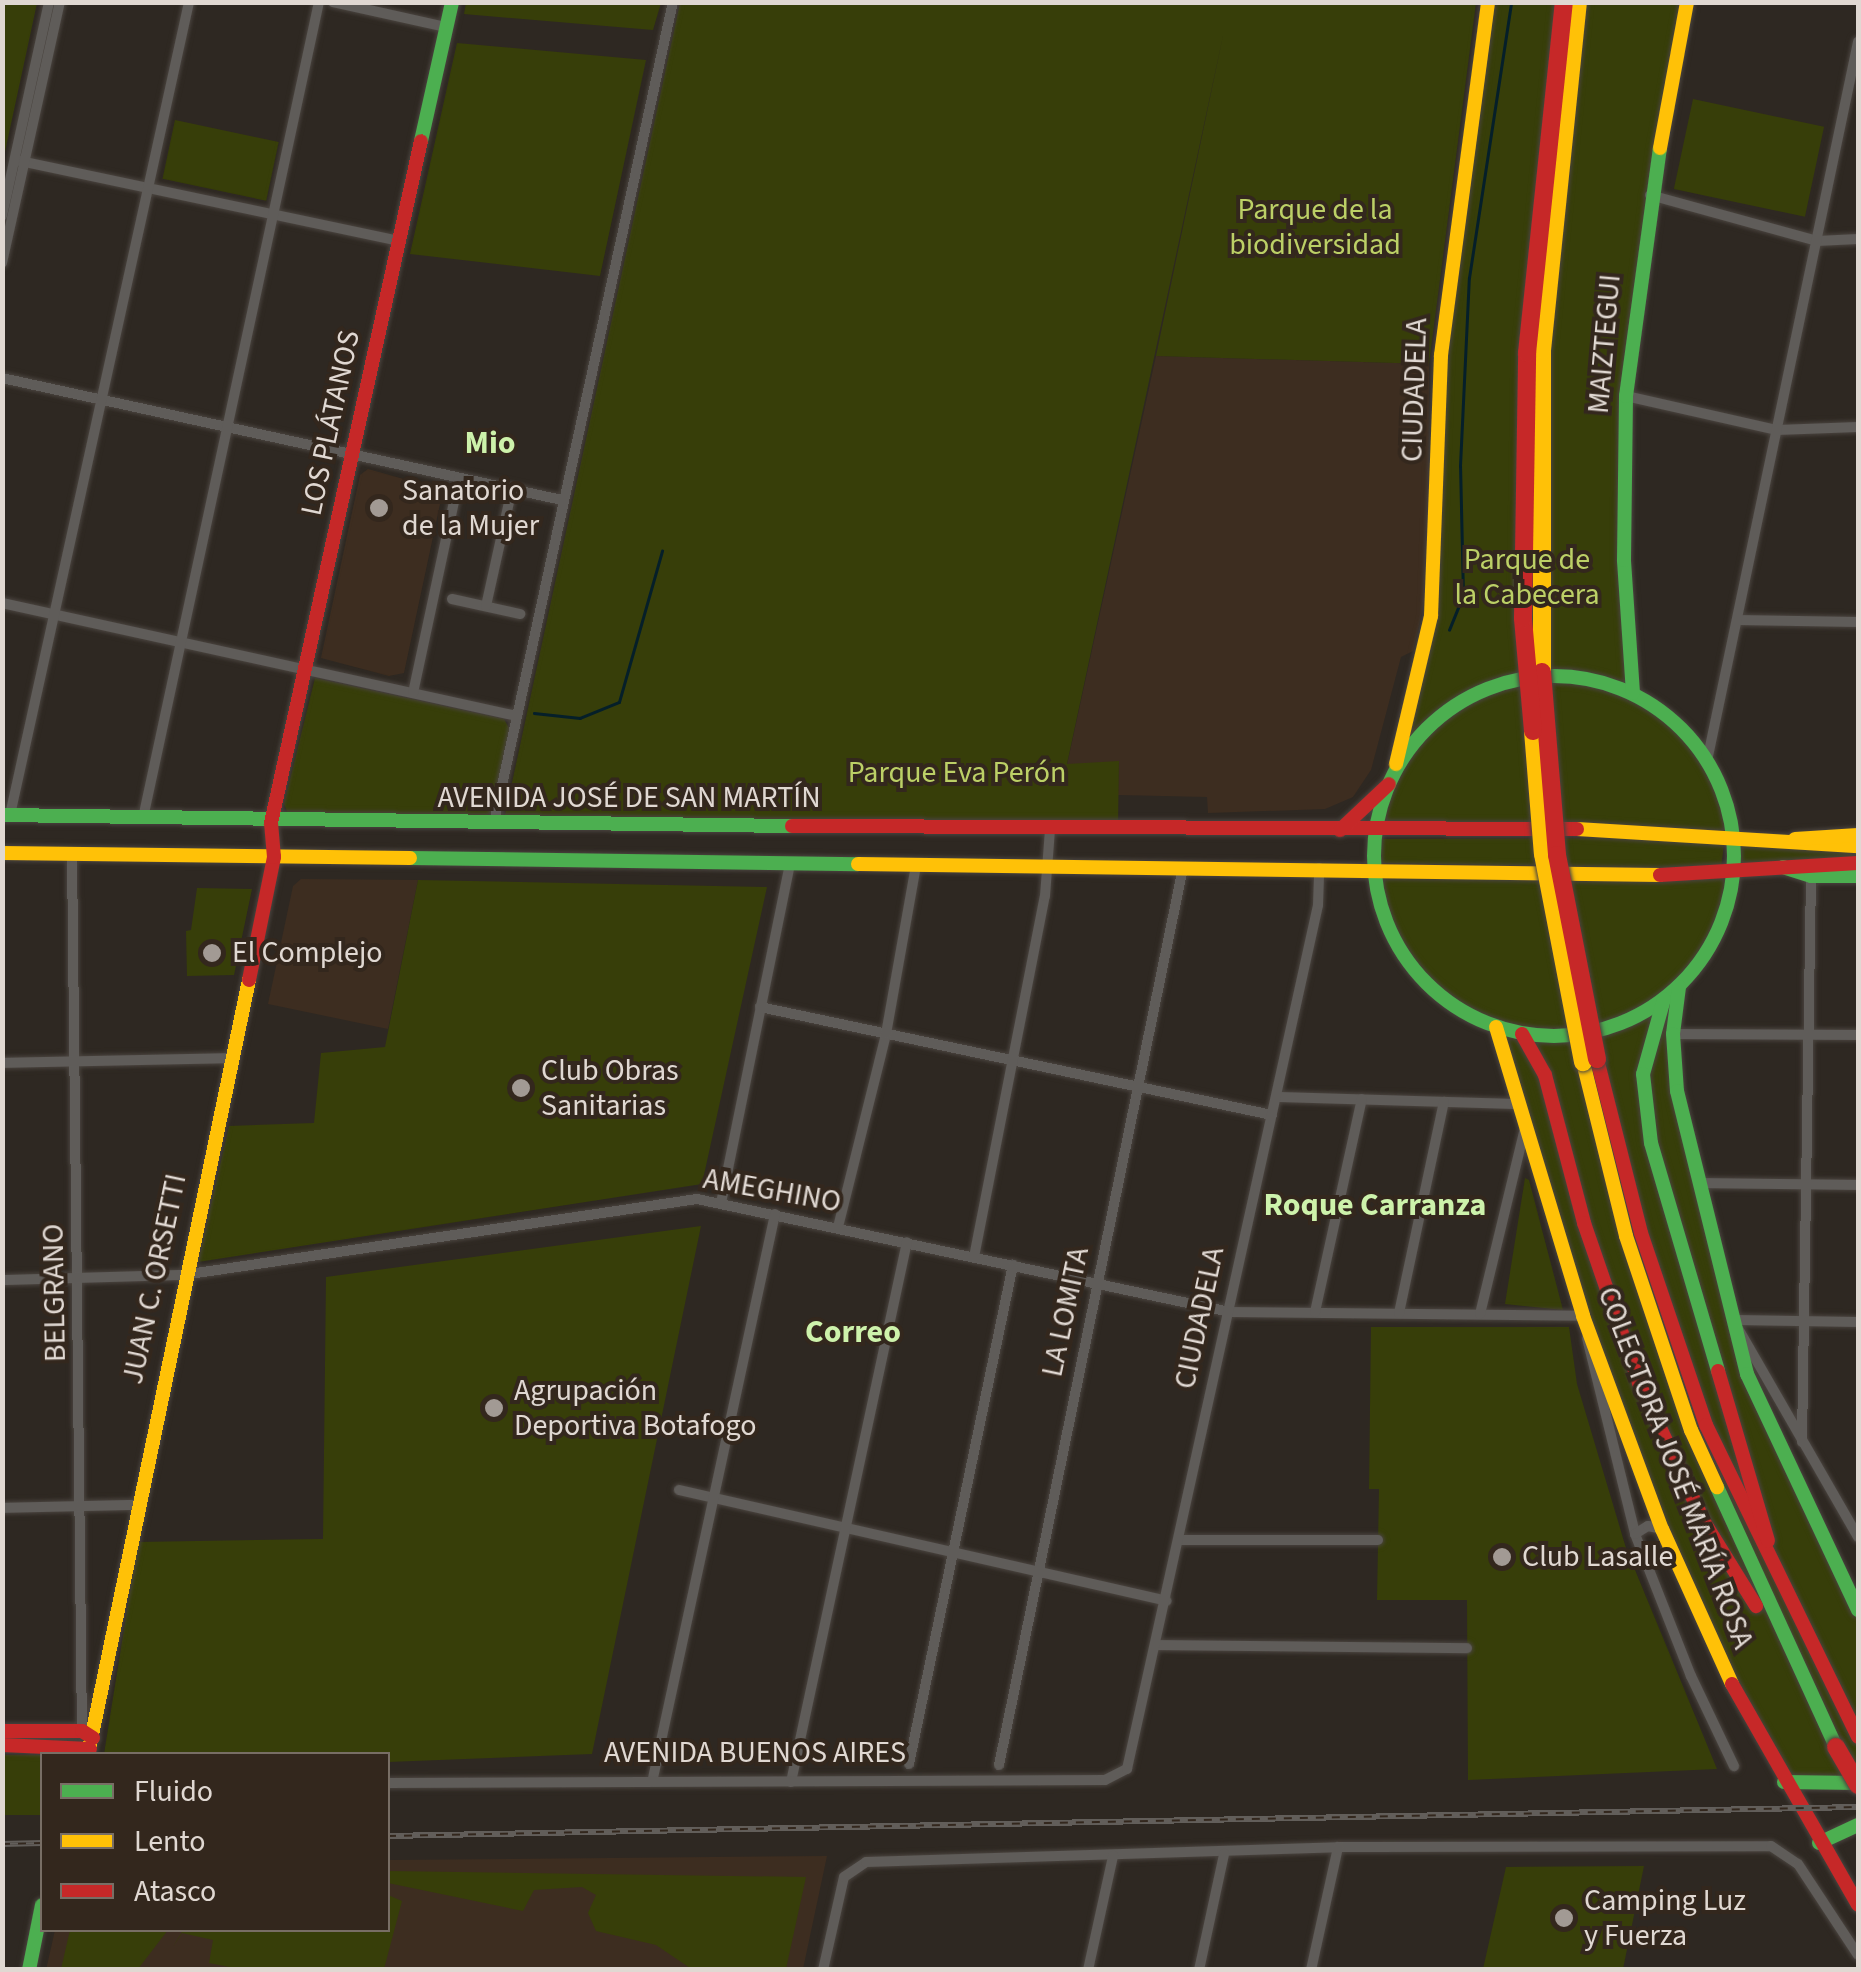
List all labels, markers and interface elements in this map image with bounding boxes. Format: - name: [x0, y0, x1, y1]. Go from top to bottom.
- park label: Parque de la biodiversidad: [1229, 192, 1401, 262]
- street label: MAIZTEGUI: [1581, 273, 1629, 415]
- street label: CIUDADELA: [1394, 317, 1436, 463]
- street label: LOS PLÁTANOS: [294, 327, 368, 519]
- district label: Mio: [465, 424, 515, 462]
- place label: Sanatorio de la Mujer: [402, 473, 539, 544]
- marker: Sanatorio de la Mujer: [366, 495, 392, 521]
- park label: Parque de la Cabecera: [1454, 542, 1600, 612]
- park label: Parque Eva Perón: [848, 755, 1066, 791]
- street label: AVENIDA JOSÉ DE SAN MARTÍN: [437, 780, 821, 816]
- place label: El Complejo: [232, 935, 383, 971]
- marker: El Complejo: [201, 942, 223, 964]
- place label: Club Obras Sanitarias: [541, 1053, 679, 1124]
- marker: Club Obras Sanitarias: [510, 1077, 532, 1099]
- street label: AMEGHINO: [700, 1161, 844, 1221]
- street label: JUAN C. ORSETTI: [115, 1171, 195, 1387]
- district label: Roque Carranza: [1264, 1186, 1486, 1224]
- street label: BELGRANO: [36, 1224, 74, 1362]
- street label: LA LOMITA: [1035, 1244, 1097, 1380]
- street label: CIUDADELA: [1167, 1244, 1233, 1392]
- street label: COLECTORA JOSÉ MARÍA ROSA: [1589, 1282, 1761, 1654]
- district label: Correo: [805, 1313, 901, 1351]
- place label: Agrupación Deportiva Botafogo: [514, 1373, 756, 1444]
- marker: Agrupación Deportiva Botafogo: [483, 1397, 505, 1419]
- place label: Club Lasalle: [1522, 1539, 1673, 1575]
- marker: Club Lasalle: [1491, 1546, 1513, 1568]
- street label: AVENIDA BUENOS AIRES: [604, 1735, 906, 1771]
- legend: [40, 1752, 390, 1932]
- text: Fluido: [134, 1770, 213, 1813]
- text: Lento: [134, 1820, 206, 1863]
- text: Atasco: [134, 1870, 216, 1913]
- place label: Camping Luz y Fuerza: [1584, 1883, 1746, 1954]
- marker: Camping Luz y Fuerza: [1553, 1907, 1575, 1929]

